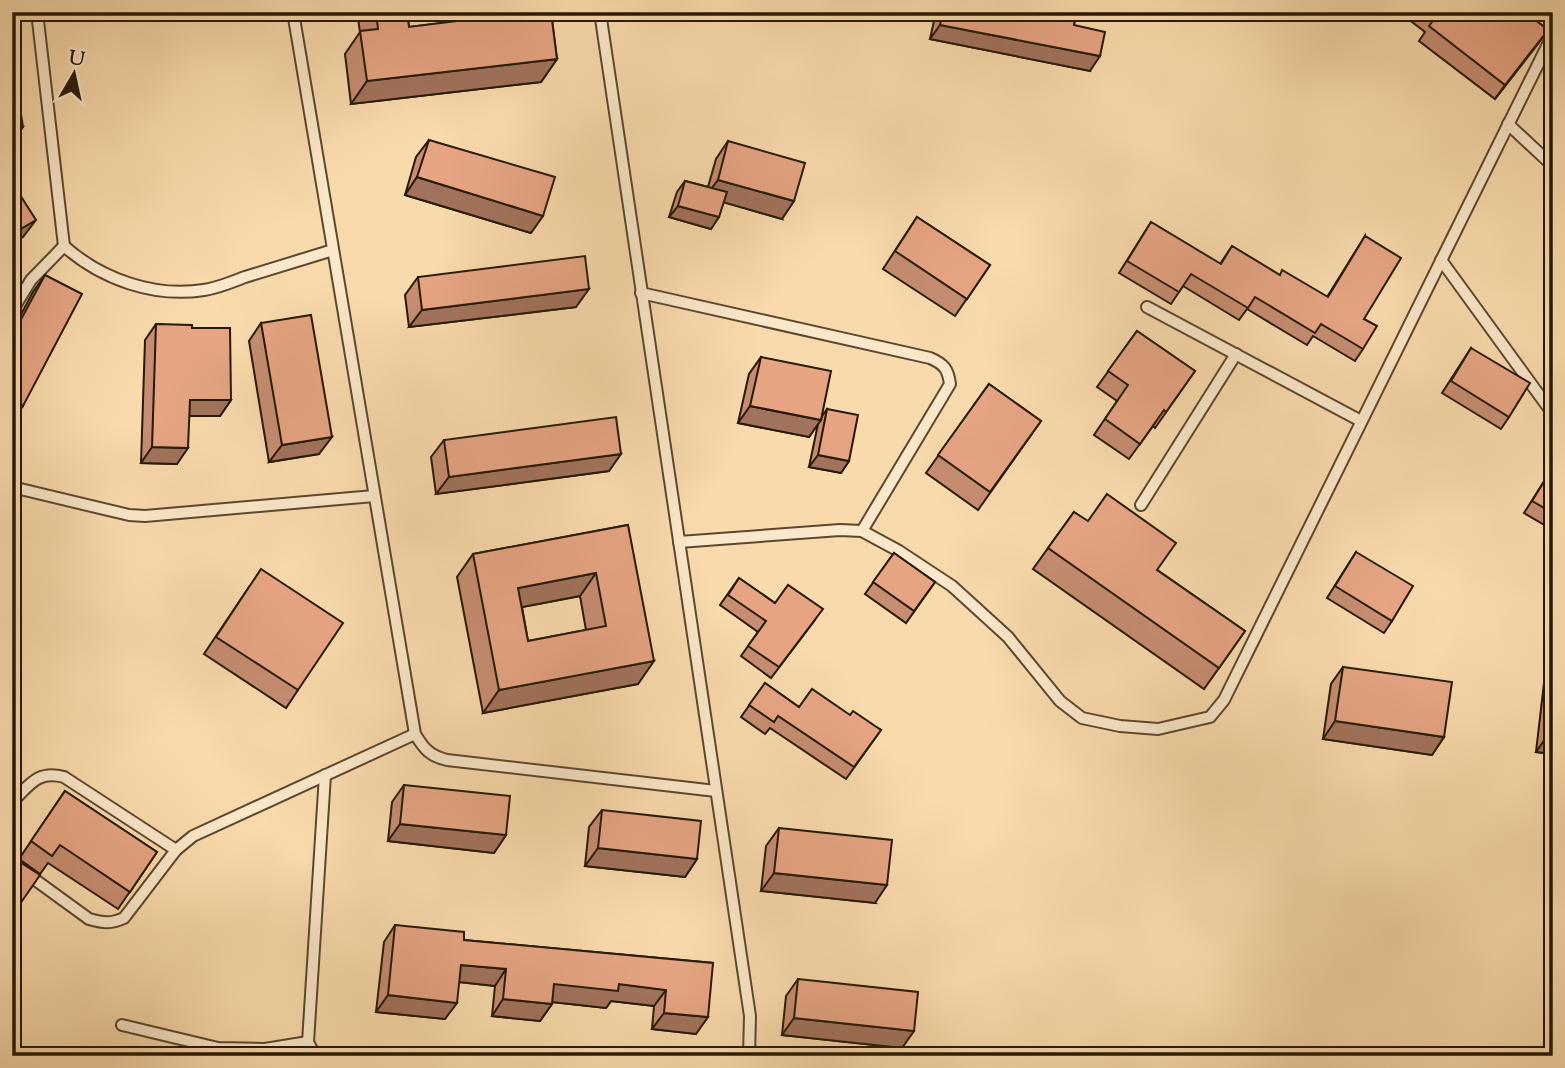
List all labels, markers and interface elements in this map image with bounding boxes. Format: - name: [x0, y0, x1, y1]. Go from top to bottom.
- north arrow: [38, 38, 108, 108]
- text: U: [67, 45, 87, 74]

